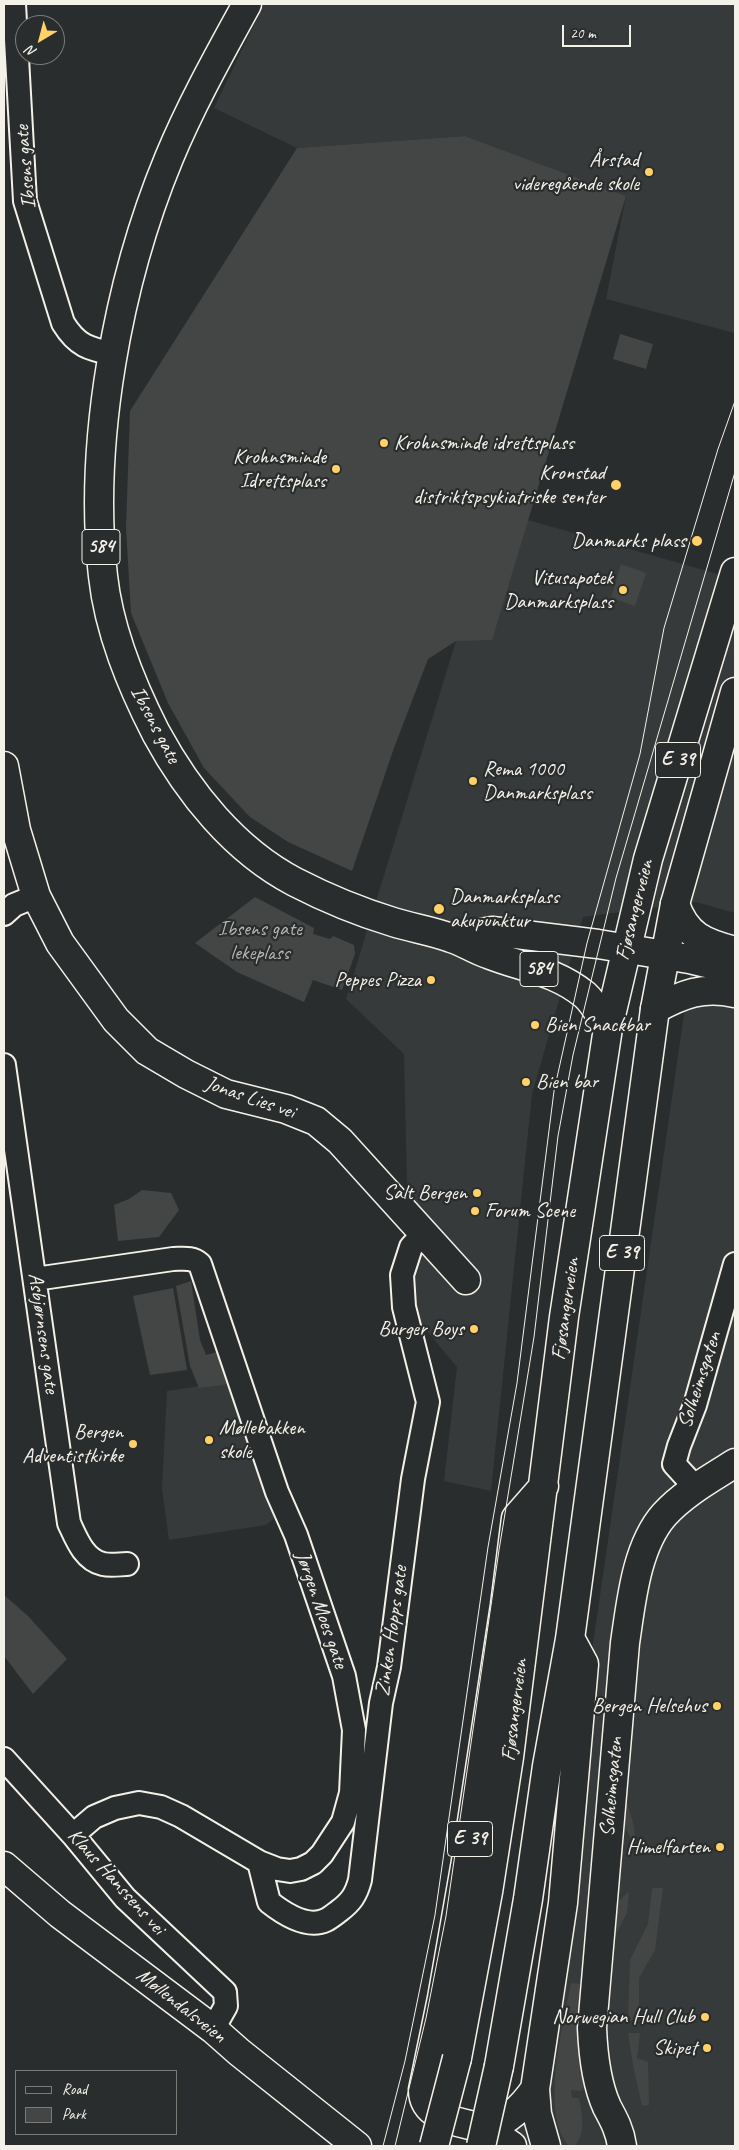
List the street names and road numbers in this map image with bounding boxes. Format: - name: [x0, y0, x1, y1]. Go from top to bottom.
- street label: Ibsens gate: [10, 124, 42, 210]
- road number: 584: [82, 530, 120, 564]
- street label: Ibsens gate: [124, 682, 186, 768]
- road number: E 39: [656, 742, 700, 778]
- street label: Fjøsangerveien: [610, 857, 660, 963]
- road number: 584: [520, 952, 558, 986]
- street label: Jonas Lies vei: [202, 1071, 298, 1125]
- road number: E 39: [600, 1236, 644, 1270]
- street label: Fjøsangerveien: [546, 1256, 586, 1362]
- street label: Asbjørnsens gate: [22, 1271, 64, 1395]
- street label: Solheimsgaten: [673, 1329, 727, 1431]
- street label: Jørgen Moes gate: [289, 1548, 353, 1672]
- street label: Zinken Hopps gate: [370, 1564, 414, 1698]
- street label: Fjøsangerveien: [496, 1657, 534, 1763]
- street label: Solheimsgaten: [595, 1736, 629, 1838]
- road number: E 39: [448, 1822, 492, 1856]
- street label: Klaus Hanssens vei: [62, 1824, 170, 1940]
- street label: Møllendalsveien: [131, 1963, 231, 2049]

